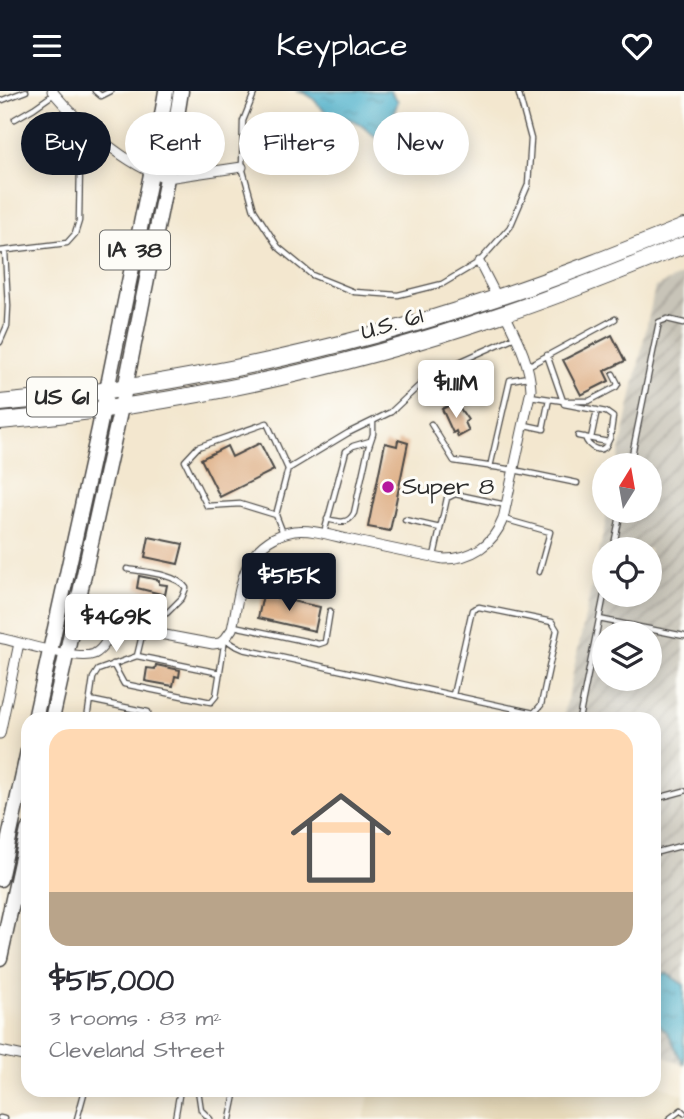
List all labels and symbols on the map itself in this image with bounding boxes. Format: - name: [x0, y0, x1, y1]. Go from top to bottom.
- road number: IA 38: [100, 231, 170, 269]
- street label: U.S. 61: [357, 299, 427, 349]
- pin: $1.11M: [399, 361, 513, 420]
- road number: US 61: [27, 377, 97, 417]
- north arrow: [592, 453, 662, 523]
- place label: Super 8: [402, 470, 494, 504]
- marker: Super 8: [380, 479, 396, 495]
- pin: $515K: [240, 553, 338, 613]
- pin: $469K: [67, 595, 165, 654]

